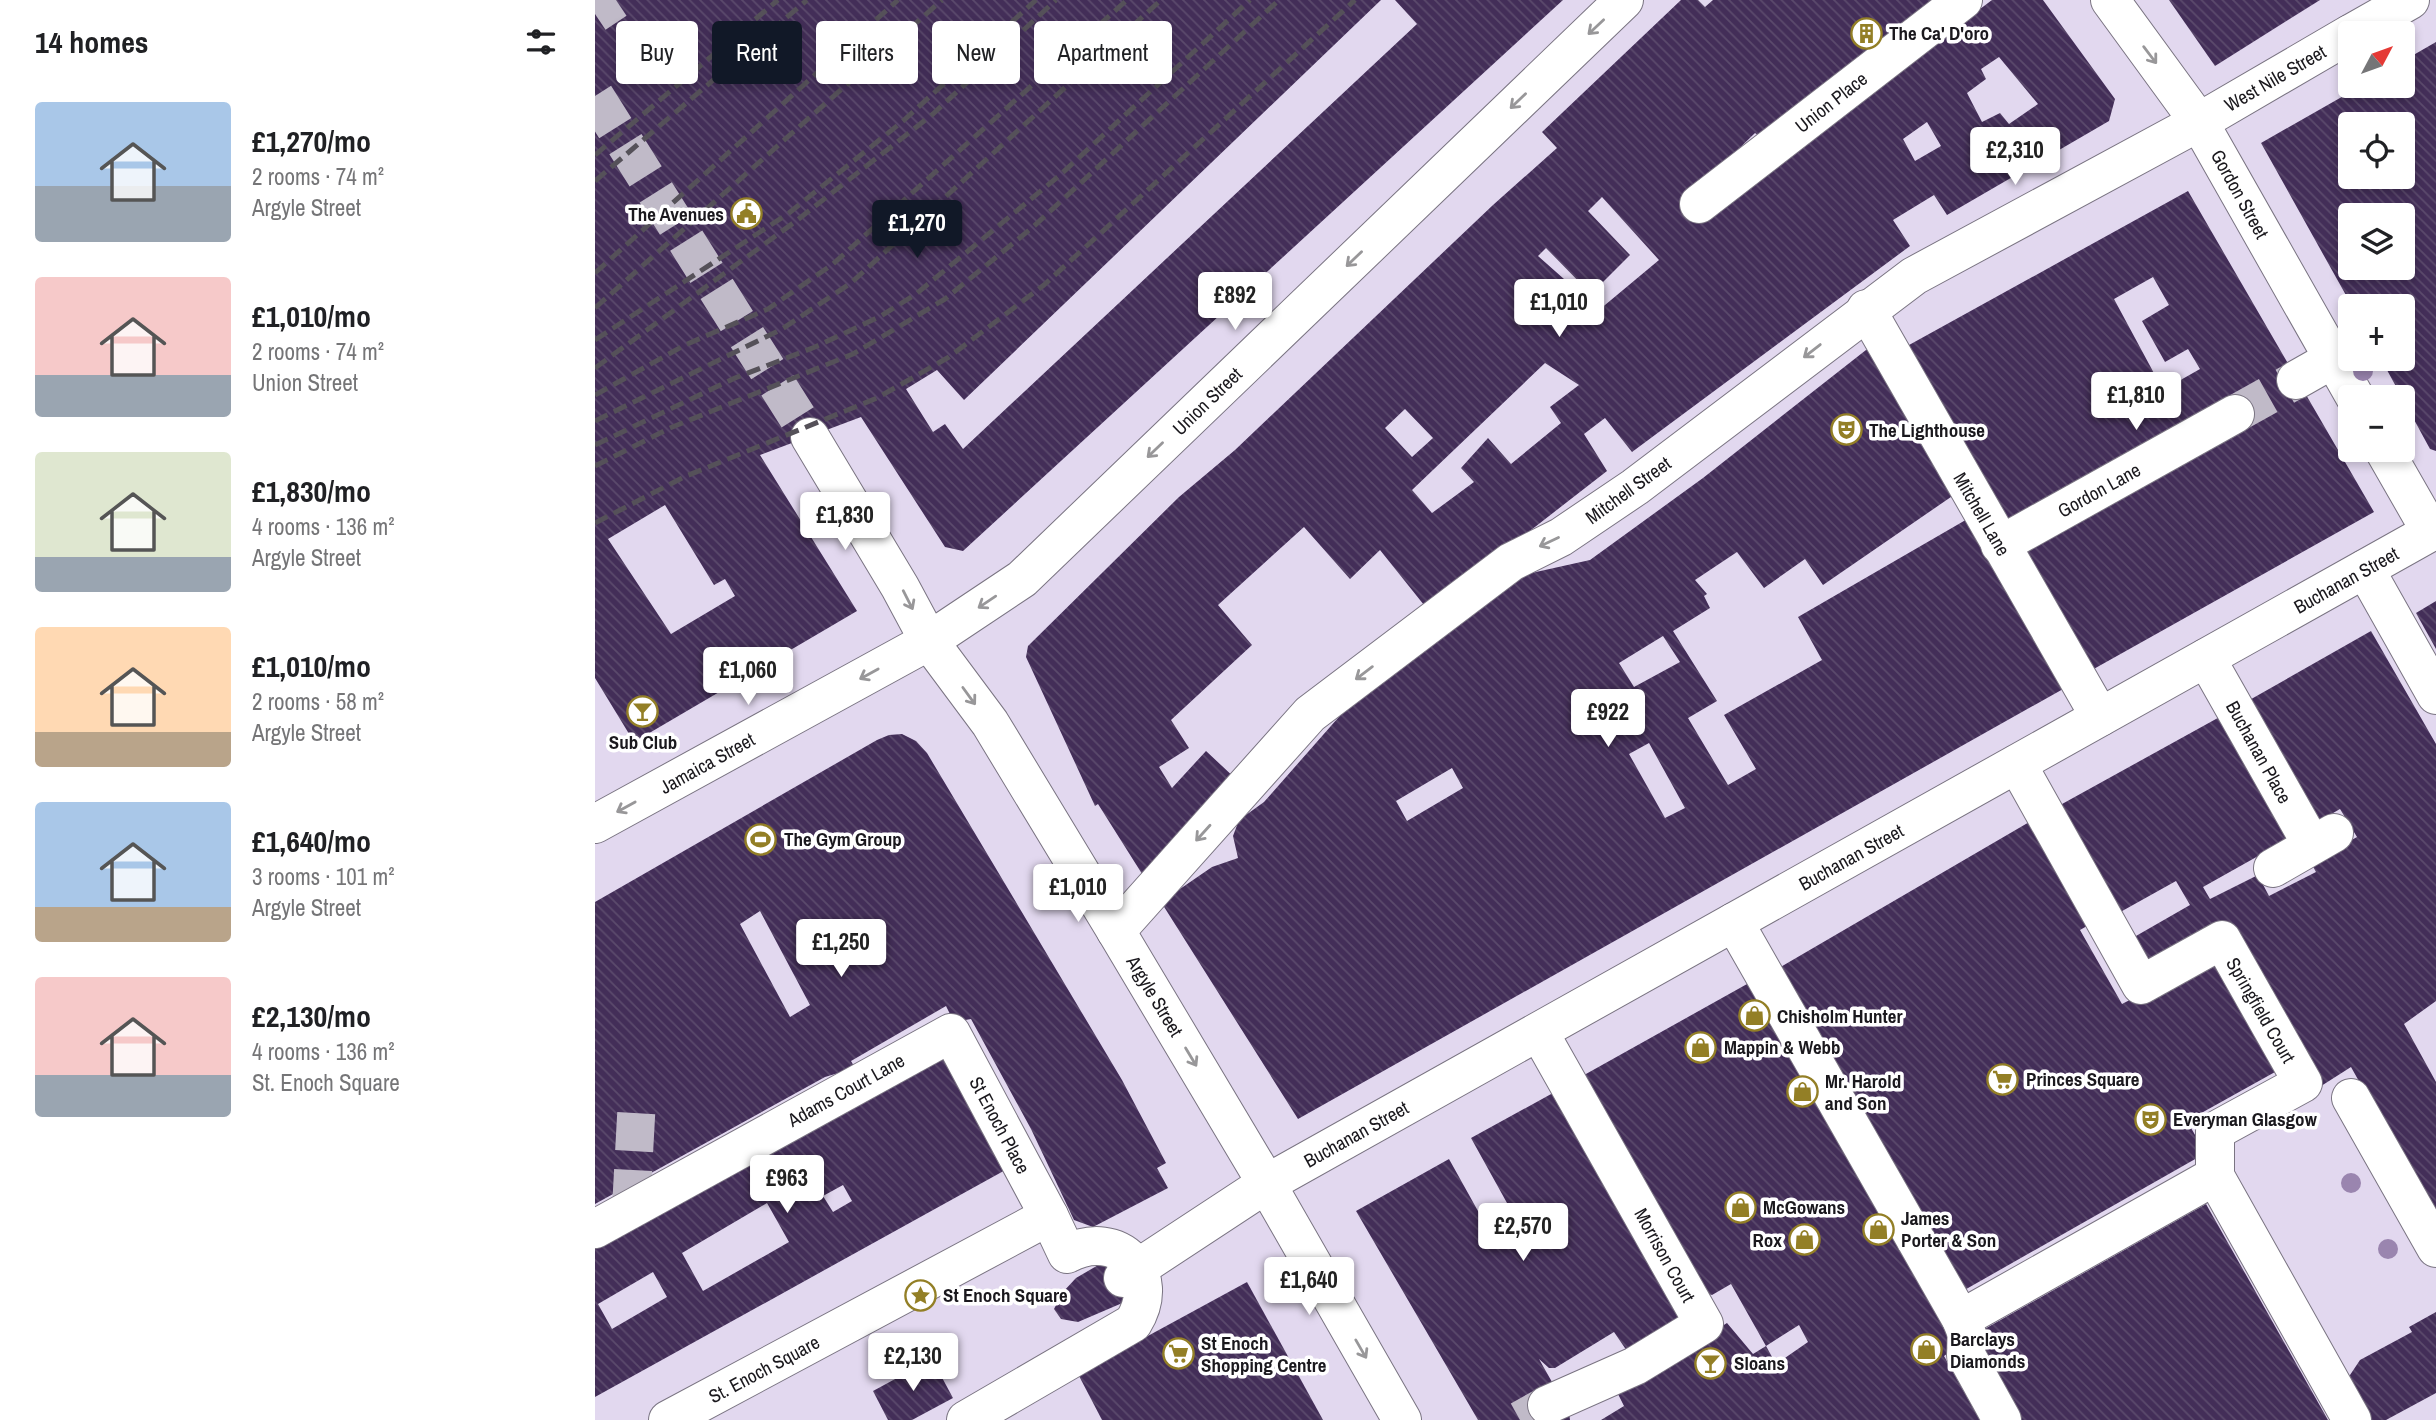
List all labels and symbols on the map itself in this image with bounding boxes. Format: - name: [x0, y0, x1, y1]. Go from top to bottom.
- building icon: The Ca' D'oro: [1849, 16, 1883, 50]
- one-way arrow: [1588, 18, 1605, 35]
- place label: The Ca' D'oro: [1889, 20, 1989, 46]
- north arrow: [2338, 21, 2415, 98]
- street label: West Nile Street: [2219, 38, 2331, 118]
- one-way arrow: [2143, 45, 2158, 64]
- street label: Union Place: [1790, 66, 1872, 138]
- one-way arrow: [1510, 92, 1527, 109]
- pin: £2,310: [1958, 128, 2072, 187]
- street label: Gordon Street: [2205, 145, 2275, 244]
- public building icon: The Avenues: [730, 197, 764, 231]
- place label: The Avenues: [628, 201, 724, 227]
- pin: £1,270: [860, 201, 974, 260]
- one-way arrow: [1346, 250, 1363, 267]
- pin: £892: [1194, 272, 1276, 332]
- pin: £1,010: [1502, 280, 1616, 339]
- one-way arrow: [1803, 343, 1822, 358]
- street label: Union Street: [1167, 361, 1248, 441]
- pin: £1,810: [2079, 372, 2193, 432]
- theatre icon: The Lighthouse: [1829, 413, 1863, 447]
- place label: The Lighthouse: [1869, 417, 1985, 443]
- one-way arrow: [1147, 442, 1164, 459]
- street label: Mitchell Street: [1580, 450, 1676, 530]
- street label: Gordon Lane: [2053, 457, 2145, 523]
- street label: Mitchell Lane: [1948, 467, 2016, 561]
- pin: £1,830: [788, 492, 902, 552]
- one-way arrow: [1539, 536, 1560, 549]
- street label: Buchanan Street: [2289, 540, 2404, 620]
- one-way arrow: [901, 589, 915, 610]
- one-way arrow: [977, 596, 997, 610]
- pin: £1,060: [691, 648, 805, 707]
- one-way arrow: [1355, 666, 1374, 681]
- one-way arrow: [859, 668, 880, 681]
- one-way arrow: [962, 686, 977, 705]
- pin: £922: [1567, 690, 1649, 749]
- bar icon: Sub Club: [626, 694, 660, 728]
- street label: Buchanan Place: [2220, 696, 2298, 808]
- street label: Jamaica Street: [655, 726, 760, 800]
- place label: Sub Club: [609, 729, 677, 755]
- one-way arrow: [617, 800, 637, 814]
- street label: Buchanan Street: [1794, 817, 1909, 897]
- sports icon: The Gym Group: [744, 822, 778, 856]
- one-way arrow: [1195, 824, 1212, 841]
- place label: The Gym Group: [784, 826, 902, 852]
- pin: £1,010: [1021, 864, 1135, 924]
- pin: £1,250: [784, 920, 898, 979]
- street label: Argyle Street: [1120, 950, 1190, 1042]
- street label: Springfield Court: [2220, 952, 2302, 1068]
- shop icon: Chisholm Hunter: [1737, 999, 1771, 1033]
- place label: Chisholm Hunter: [1777, 1003, 1903, 1029]
- shop icon: Mappin & Webb: [1684, 1030, 1718, 1064]
- place label: Mappin & Webb: [1724, 1034, 1841, 1060]
- one-way arrow: [1185, 1046, 1199, 1066]
- street label: Adams Court Lane: [782, 1047, 909, 1133]
- supermarket icon: Princes Square: [1986, 1062, 2020, 1096]
- place label: Princes Square: [2026, 1066, 2140, 1092]
- place label: Mr. Harold and Son: [1825, 1068, 1901, 1116]
- street label: St Enoch Place: [964, 1072, 1036, 1178]
- shop icon: Mr. Harold and Son: [1785, 1075, 1819, 1109]
- street label: Buchanan Street: [1299, 1094, 1414, 1174]
- theatre icon: Everyman Glasgow: [2133, 1102, 2167, 1136]
- place label: Everyman Glasgow: [2173, 1106, 2318, 1132]
- pin: £963: [746, 1156, 828, 1215]
- shop icon: McGowans: [1723, 1190, 1757, 1224]
- place label: McGowans: [1763, 1194, 1845, 1220]
- street label: Morrison Court: [1628, 1203, 1702, 1307]
- pin: £2,570: [1466, 1204, 1580, 1263]
- place label: James Porter & Son: [1901, 1205, 1996, 1253]
- shop icon: James Porter & Son: [1861, 1212, 1895, 1246]
- shop icon: Rox: [1788, 1223, 1822, 1257]
- place label: Rox: [1753, 1227, 1782, 1253]
- pin: £1,640: [1252, 1258, 1366, 1317]
- place icon: St Enoch Square: [903, 1278, 937, 1312]
- place label: St Enoch Square: [943, 1282, 1068, 1308]
- place label: Barclays Diamonds: [1950, 1326, 2025, 1374]
- street label: St. Enoch Square: [704, 1329, 824, 1409]
- place label: St Enoch Shopping Centre: [1201, 1330, 1327, 1378]
- shop icon: Barclays Diamonds: [1910, 1333, 1944, 1367]
- pin: £2,130: [856, 1334, 970, 1393]
- supermarket icon: St Enoch Shopping Centre: [1161, 1337, 1195, 1371]
- one-way arrow: [1355, 1338, 1368, 1359]
- bar icon: Sloans: [1694, 1346, 1728, 1380]
- place label: Sloans: [1734, 1350, 1785, 1376]

